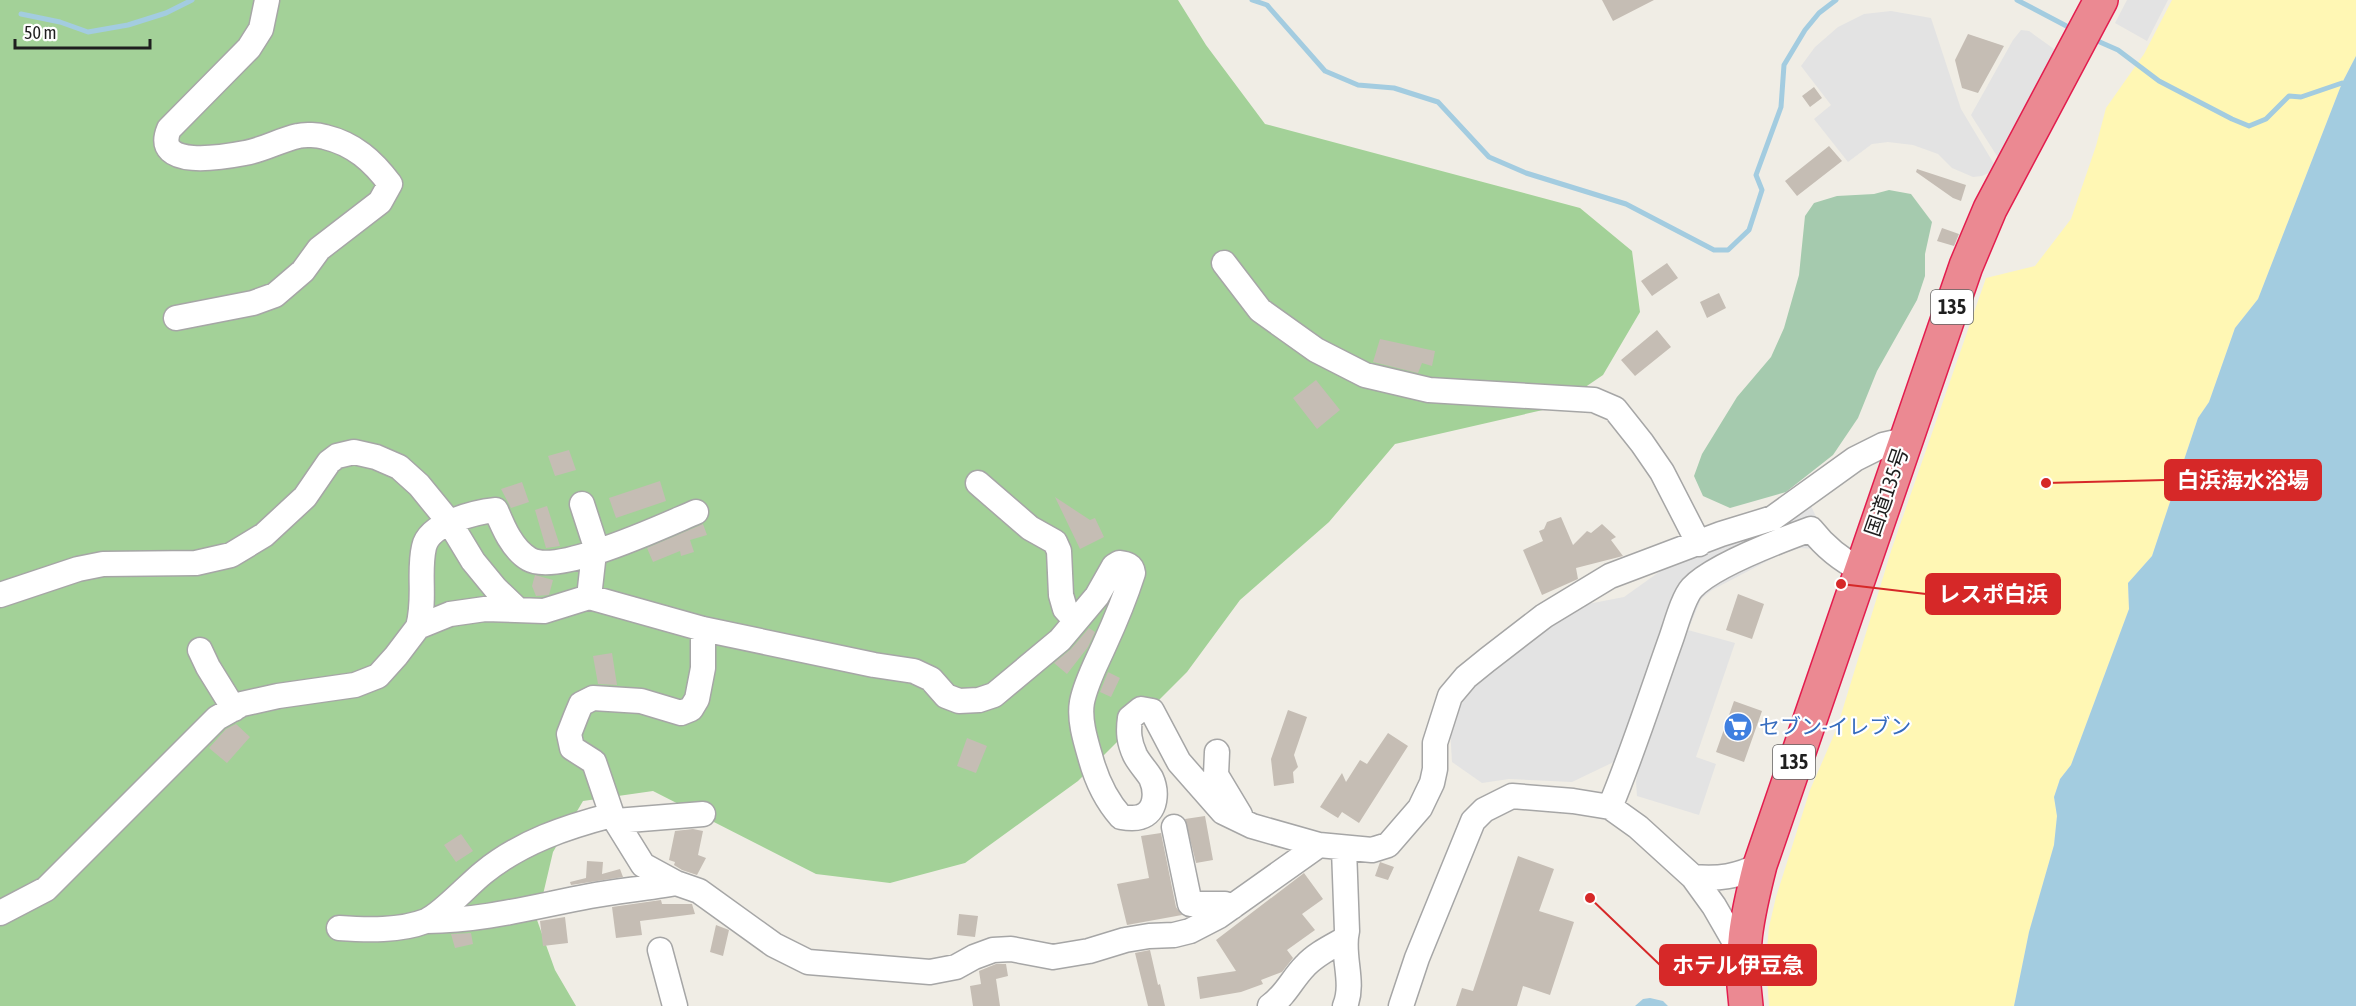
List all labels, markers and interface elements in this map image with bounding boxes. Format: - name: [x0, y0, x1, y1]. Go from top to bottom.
- scale bar: [15, 12, 150, 50]
- text: 50 m: [24, 22, 56, 43]
- road number: 135: [1931, 290, 1973, 324]
- street label: 国道135号: [1860, 444, 1912, 539]
- callout: 白浜海水浴場: [2165, 460, 2321, 500]
- text: 白浜海水浴場: [2177, 467, 2309, 493]
- callout: レスポ白浜: [1926, 574, 2060, 614]
- text: レスポ白浜: [1938, 581, 2048, 607]
- supermarket icon: セブン-イレブン: [1722, 711, 1754, 743]
- place label: セブン-イレブン: [1759, 714, 1911, 738]
- road number: 135: [1773, 745, 1815, 779]
- callout: ホテル伊豆急: [1660, 945, 1816, 985]
- text: ホテル伊豆急: [1672, 952, 1804, 978]

